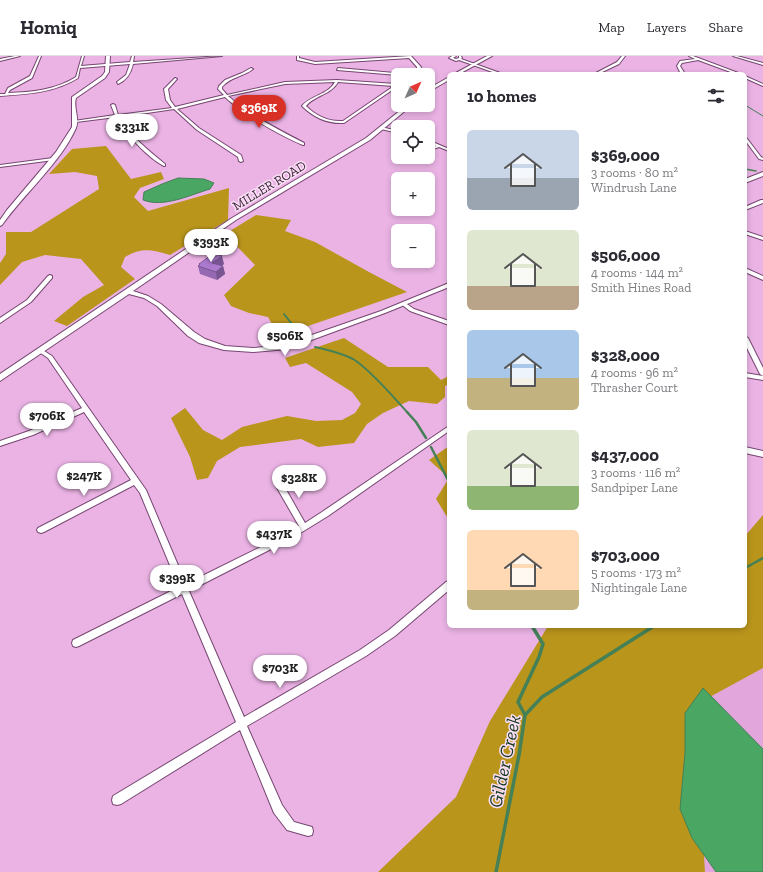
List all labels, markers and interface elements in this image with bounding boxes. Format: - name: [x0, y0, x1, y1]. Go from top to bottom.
- text: Homiq: [20, 16, 77, 39]
- text: Map: [598, 19, 625, 36]
- text: Layers: [647, 19, 686, 36]
- text: Share: [708, 19, 743, 36]
- north arrow: [391, 68, 435, 112]
- map controls: [391, 68, 435, 268]
- icon: filters: [705, 85, 727, 107]
- text: 10 homes: [467, 86, 537, 106]
- pin: $369K: [231, 95, 287, 129]
- text: $369K: [241, 100, 277, 115]
- pin: $331K: [104, 114, 160, 148]
- text: $331K: [115, 119, 149, 134]
- button: locate: [391, 120, 435, 164]
- text: $369,000: [591, 145, 660, 165]
- icon: home: [499, 146, 547, 194]
- street label: MILLER ROAD: [230, 158, 309, 213]
- text: 3 rooms · 80 m²: [591, 165, 678, 180]
- button: +: [391, 172, 435, 216]
- text: Windrush Lane: [591, 180, 677, 195]
- button: −: [391, 224, 435, 268]
- pin: $393K: [183, 229, 239, 263]
- text: $393K: [193, 234, 229, 249]
- text: $506,000: [591, 245, 660, 265]
- icon: home: [499, 246, 547, 294]
- text: 4 rooms · 144 m²: [591, 265, 683, 280]
- text: Smith Hines Road: [591, 280, 691, 295]
- pin: $506K: [257, 323, 313, 357]
- text: $506K: [267, 328, 303, 343]
- text: $328,000: [591, 345, 660, 365]
- icon: home: [499, 346, 547, 394]
- text: 4 rooms · 96 m²: [591, 365, 678, 380]
- text: Thrasher Court: [591, 380, 678, 395]
- pin: $706K: [19, 403, 75, 437]
- text: $706K: [29, 408, 65, 423]
- text: $437,000: [591, 445, 659, 465]
- icon: home: [499, 446, 547, 494]
- pin: $247K: [56, 463, 112, 497]
- pin: $328K: [271, 465, 327, 499]
- text: 3 rooms · 116 m²: [591, 465, 680, 480]
- text: $247K: [66, 468, 102, 483]
- text: $328K: [281, 470, 317, 485]
- text: Sandpiper Lane: [591, 480, 678, 495]
- pin: $437K: [246, 521, 302, 555]
- text: $437K: [256, 526, 292, 541]
- text: $703,000: [591, 545, 660, 565]
- icon: home: [499, 546, 547, 594]
- pin: $399K: [149, 565, 205, 599]
- text: 5 rooms · 173 m²: [591, 565, 681, 580]
- text: $399K: [159, 570, 195, 585]
- text: Nightingale Lane: [591, 580, 687, 595]
- pin: $703K: [252, 655, 308, 689]
- text: $703K: [262, 660, 298, 675]
- water label: Gilder Creek: [483, 713, 526, 810]

